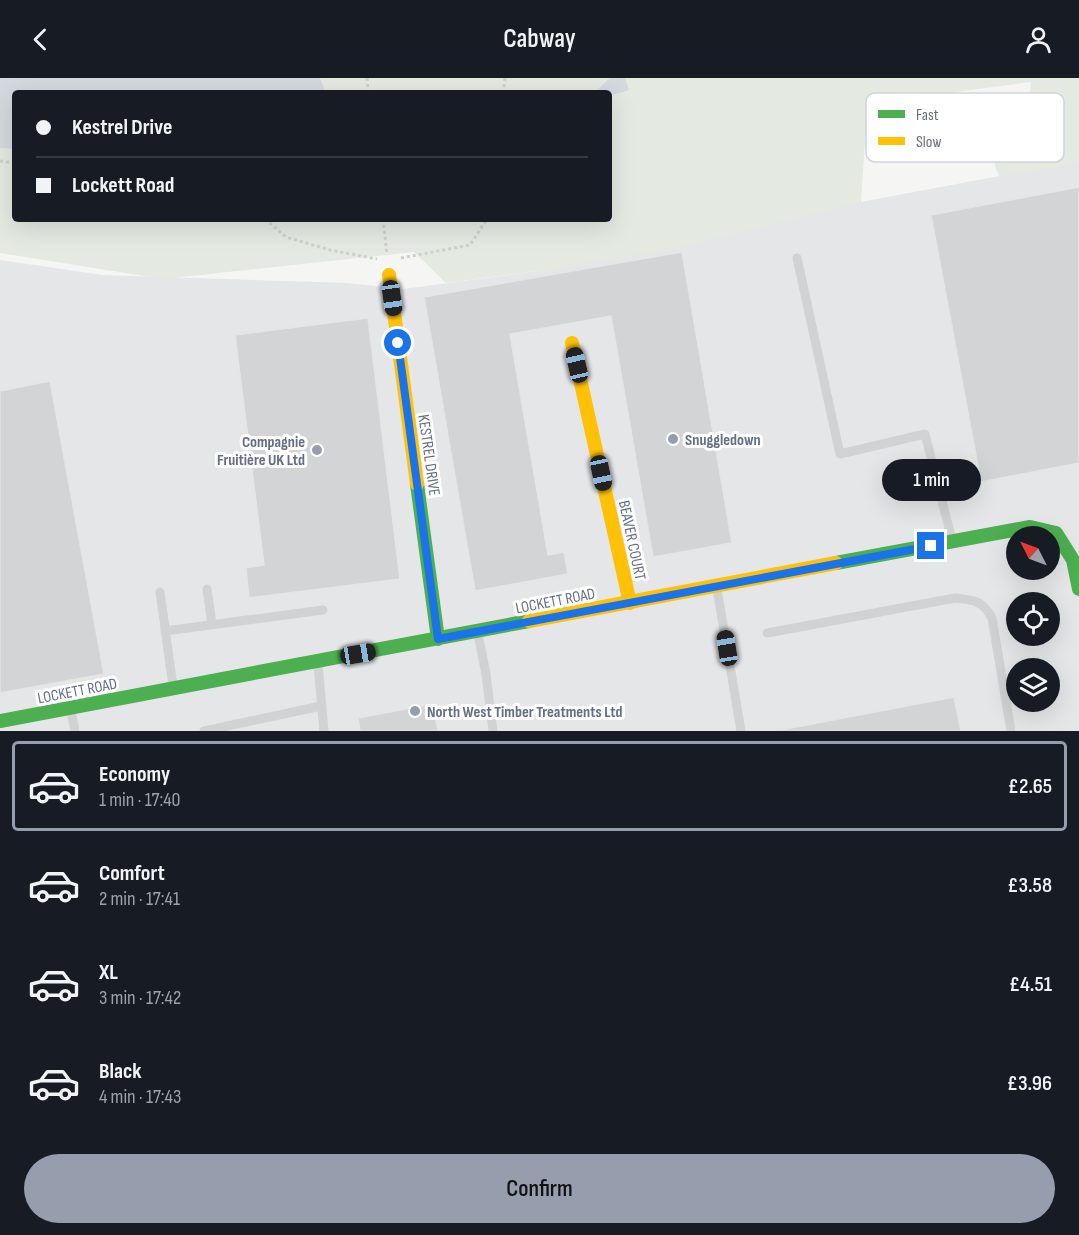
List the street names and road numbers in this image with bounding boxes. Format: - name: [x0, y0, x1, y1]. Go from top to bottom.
- street label: KESTREL DRIVE: [413, 413, 444, 497]
- street label: BEAVER COURT: [614, 499, 649, 582]
- street label: LOCKETT ROAD: [514, 584, 597, 618]
- street label: LOCKETT ROAD: [36, 674, 119, 708]

